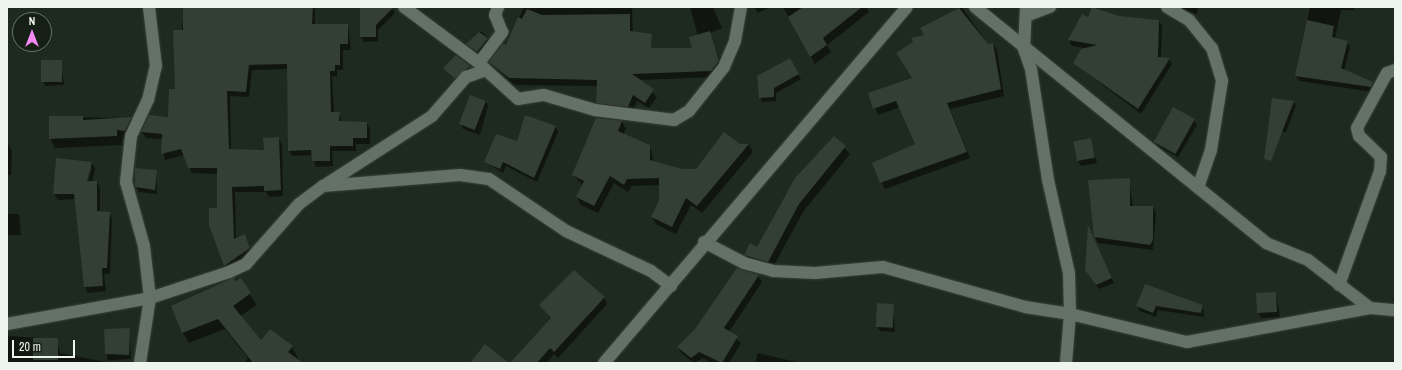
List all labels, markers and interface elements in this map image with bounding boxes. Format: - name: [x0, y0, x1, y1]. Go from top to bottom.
- north arrow: [12, 12, 52, 52]
- text: N: [29, 14, 35, 28]
- scale bar: [14, 332, 77, 358]
- text: 20 m: [19, 339, 41, 355]

